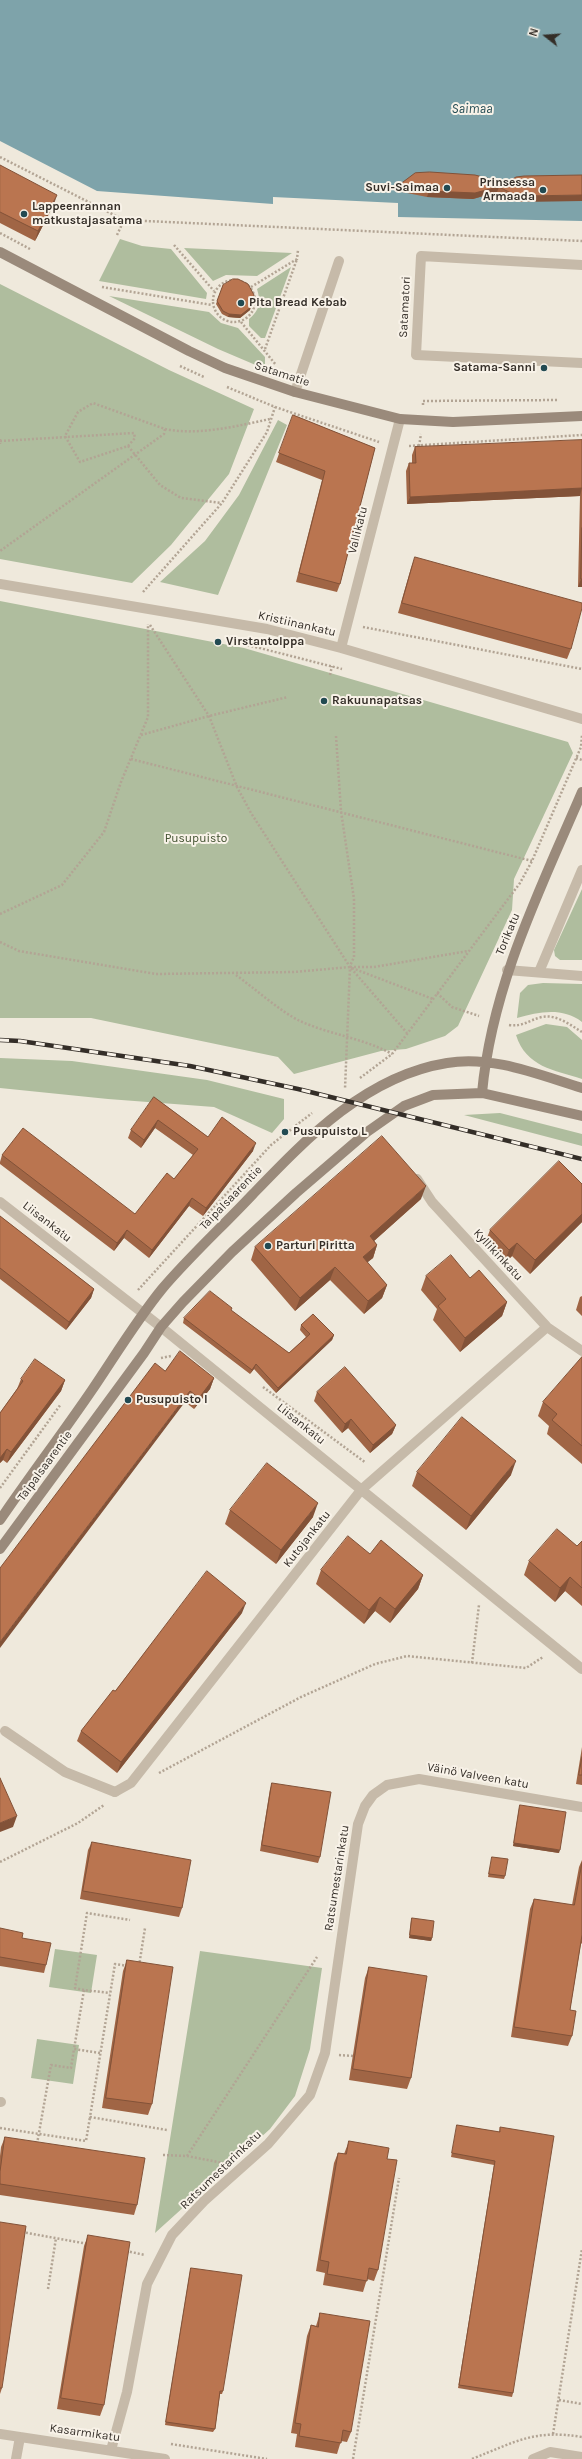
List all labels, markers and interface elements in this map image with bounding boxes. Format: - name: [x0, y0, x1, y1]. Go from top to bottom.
- north arrow: [526, 16, 566, 56]
- text: N: [527, 27, 541, 38]
- water label: Saimaa: [451, 101, 493, 117]
- place label: Prinsessa Armaada: [480, 176, 535, 204]
- place label: Suvi-Saimaa: [365, 181, 439, 195]
- marker: Suvi-Saimaa: [442, 183, 452, 193]
- marker: Prinsessa Armaada: [538, 185, 548, 195]
- place label: Lappeenrannan matkustajasatama: [32, 200, 142, 228]
- marker: Lappeenrannan matkustajasatama: [19, 209, 29, 219]
- street label: Satamatori: [396, 276, 414, 338]
- place label: Pita Bread Kebab: [249, 296, 347, 310]
- marker: Pita Bread Kebab: [236, 298, 246, 308]
- street label: Satamatie: [253, 358, 311, 390]
- place label: Satama-Sanni: [453, 361, 536, 375]
- marker: Satama-Sanni: [539, 363, 549, 373]
- street label: Vallikatu: [345, 505, 371, 555]
- street label: Kristiinankatu: [257, 608, 337, 640]
- place label: Virstantolppa: [226, 635, 304, 649]
- marker: Virstantolppa: [213, 637, 223, 647]
- place label: Rakuunapatsas: [332, 694, 422, 708]
- marker: Rakuunapatsas: [319, 696, 329, 706]
- park label: Pusupuisto: [165, 832, 227, 846]
- street label: Torikatu: [493, 911, 523, 957]
- place label: Pusupuisto L: [293, 1125, 367, 1139]
- marker: Pusupuisto L: [280, 1127, 290, 1137]
- street label: Taipalsaarentie: [197, 1163, 265, 1233]
- street label: Liisankatu: [20, 1198, 74, 1246]
- street label: Kyllikinkatu: [470, 1226, 526, 1284]
- place label: Parturi Piritta: [276, 1239, 355, 1253]
- marker: Parturi Piritta: [263, 1241, 273, 1251]
- place label: Pusupuisto I: [136, 1393, 208, 1407]
- marker: Pusupuisto I: [123, 1395, 133, 1405]
- street label: Liisankatu: [274, 1400, 328, 1448]
- street label: Taipalsaarentie: [15, 1428, 75, 1504]
- street label: Kutojankatu: [280, 1508, 334, 1570]
- street label: Väinö Valveen katu: [426, 1760, 530, 1792]
- street label: Ratsumestarinkatu: [322, 1824, 352, 1932]
- street label: Ratsumestarinkatu: [177, 2128, 265, 2212]
- street label: Kasarmikatu: [49, 2421, 121, 2445]

